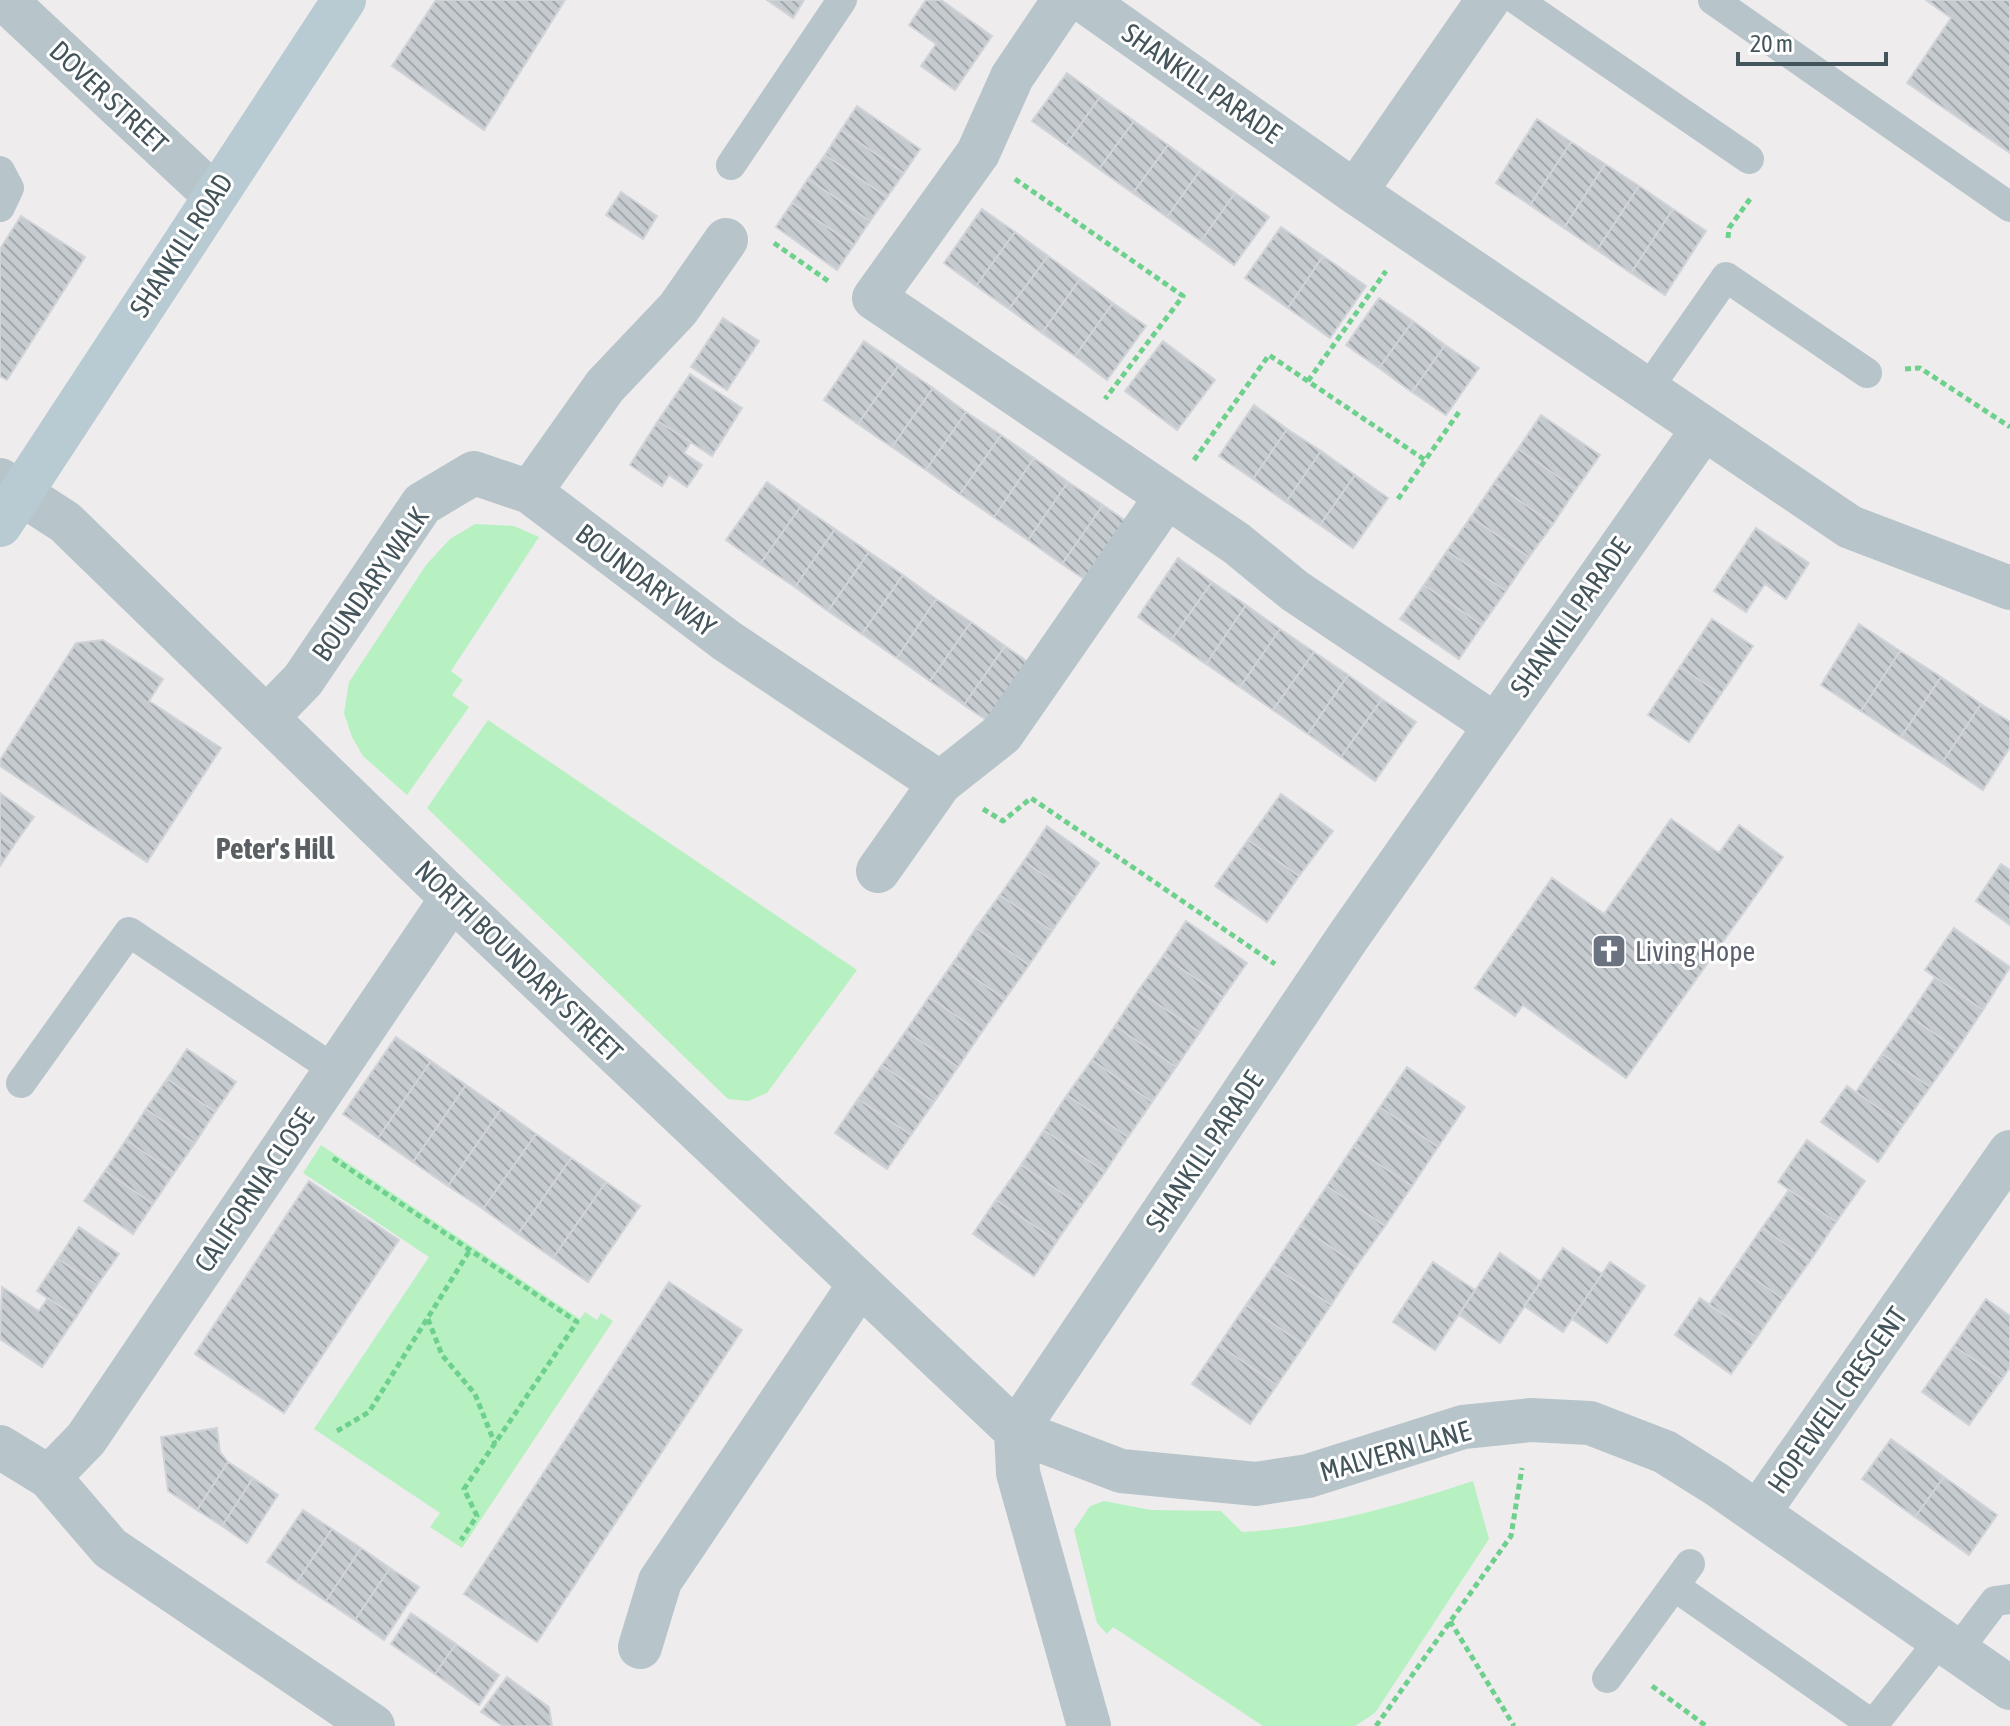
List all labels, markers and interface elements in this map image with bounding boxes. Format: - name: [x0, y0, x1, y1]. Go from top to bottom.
- street label: SHANKILL PARADE: [1117, 16, 1288, 150]
- scale bar: [1738, 16, 1886, 66]
- text: 20 m: [1750, 30, 1793, 57]
- street label: DOVER STREET: [43, 34, 175, 160]
- street label: SHANKILL ROAD: [123, 167, 239, 323]
- street label: BOUNDARY WALK: [305, 501, 435, 667]
- street label: BOUNDARY WAY: [570, 517, 723, 643]
- street label: SHANKILL PARADE: [1503, 531, 1637, 702]
- district label: Peter's Hill: [216, 831, 335, 865]
- street label: NORTH BOUNDARY STREET: [409, 854, 629, 1068]
- church icon: Living Hope: [1590, 932, 1628, 970]
- place label: Living Hope: [1635, 935, 1755, 967]
- street label: SHANKILL PARADE: [1139, 1065, 1269, 1237]
- street label: CALIFORNIA CLOSE: [188, 1102, 320, 1278]
- street label: HOPEWELL CRESCENT: [1761, 1301, 1913, 1499]
- street label: MALVERN LANE: [1316, 1414, 1474, 1488]

